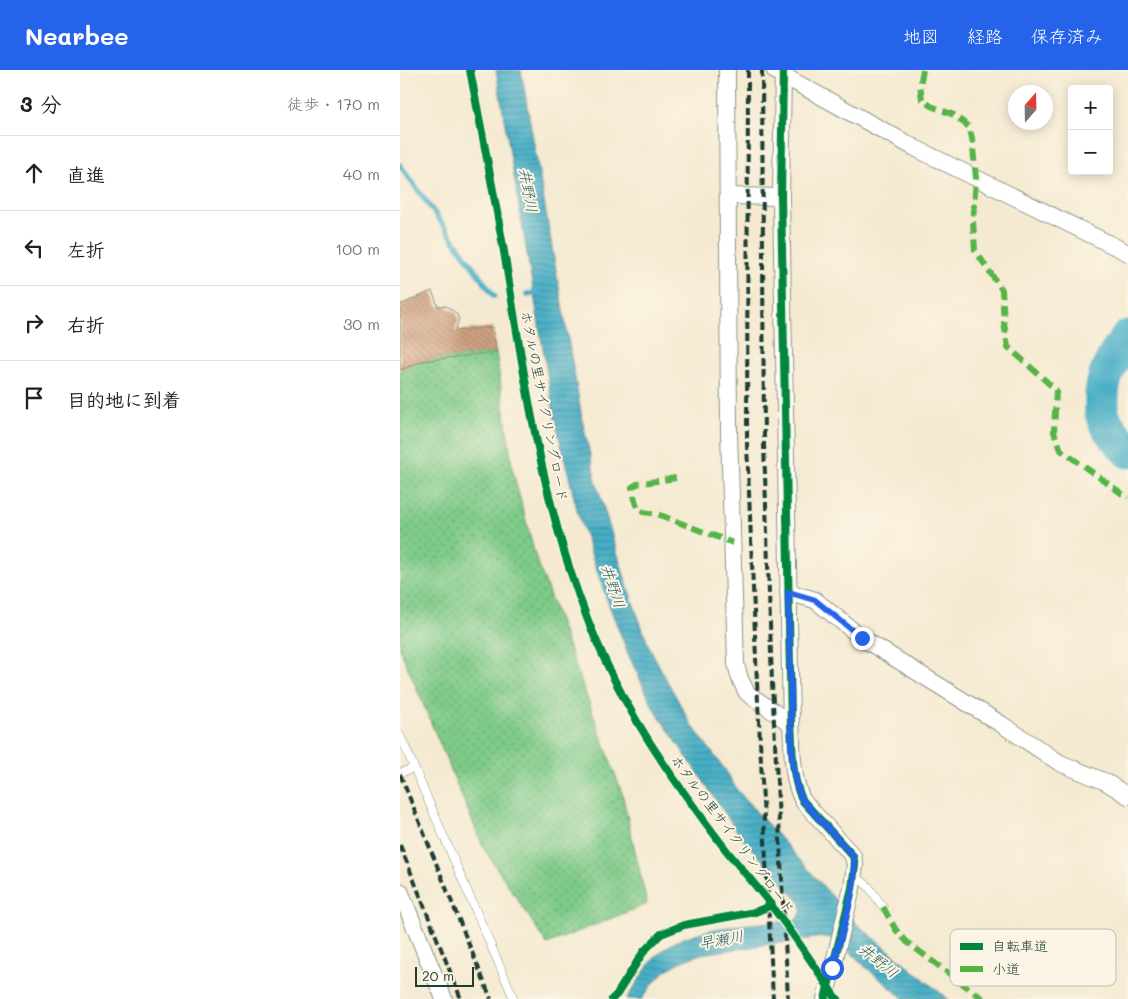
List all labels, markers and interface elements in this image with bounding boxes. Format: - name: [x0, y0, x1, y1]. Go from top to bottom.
- text: Nearbee: [25, 20, 129, 51]
- text: 地図: [903, 24, 939, 48]
- text: 経路: [967, 24, 1003, 48]
- text: 保存済み: [1031, 24, 1103, 48]
- north arrow: [1008, 85, 1053, 130]
- map controls: [1068, 85, 1113, 175]
- button: +: [1068, 85, 1113, 130]
- text: 3 分: [20, 90, 61, 117]
- text: 徒歩 · 170 m: [287, 93, 380, 114]
- button: −: [1068, 130, 1113, 175]
- icon: ahead: [20, 159, 48, 187]
- text: 直進: [67, 162, 105, 187]
- text: 40 m: [343, 163, 380, 184]
- water label: 井野川: [515, 166, 543, 214]
- icon: left: [20, 234, 48, 262]
- text: 左折: [67, 237, 105, 262]
- text: 100 m: [335, 238, 380, 259]
- icon: right: [20, 309, 48, 337]
- street label: ホタルの里サイクリングロード: [517, 309, 573, 503]
- text: 右折: [67, 312, 105, 337]
- text: 30 m: [343, 313, 380, 334]
- icon: arrive: [20, 384, 48, 412]
- text: 目的地に到着: [67, 387, 181, 412]
- water label: 井野川: [598, 562, 630, 610]
- route end: [851, 627, 874, 650]
- street label: ホタルの里サイクリングロード: [667, 751, 799, 917]
- water label: 早瀬川: [697, 925, 745, 953]
- legend: [950, 929, 1116, 986]
- text: 自転車道: [992, 936, 1048, 955]
- water label: 井野川: [855, 938, 903, 982]
- route start: [821, 957, 844, 980]
- text: 小道: [992, 959, 1020, 978]
- scale bar: [415, 964, 474, 987]
- text: 20 m: [422, 966, 454, 985]

